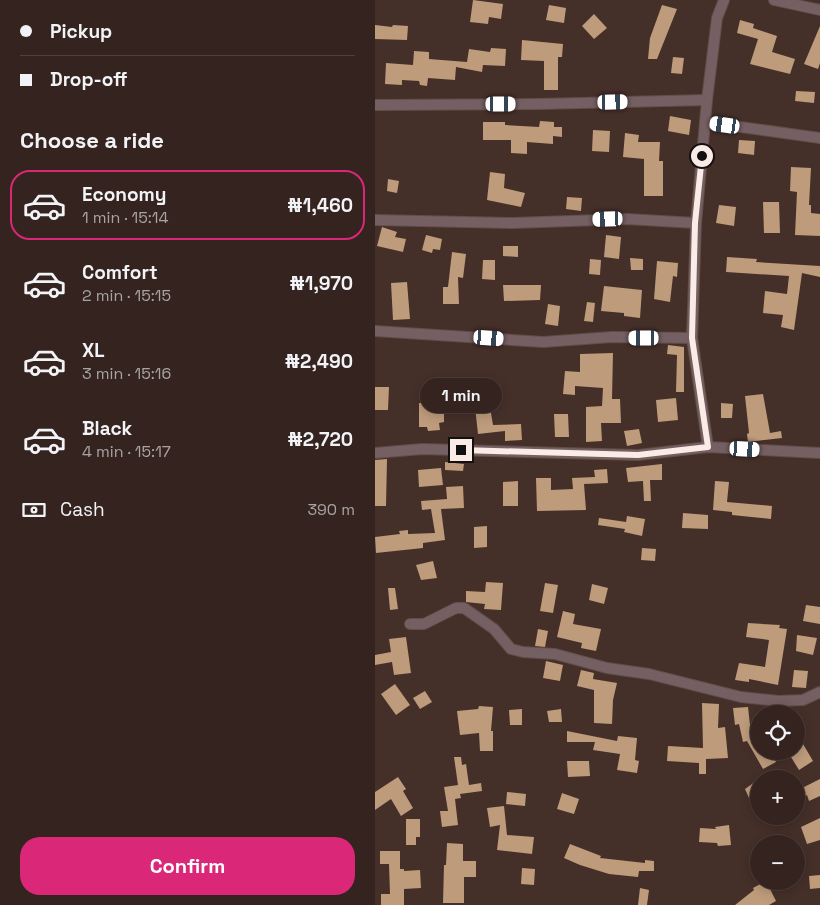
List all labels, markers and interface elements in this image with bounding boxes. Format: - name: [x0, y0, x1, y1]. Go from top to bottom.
- text: Pickup: [50, 19, 112, 44]
- text: Drop-off: [50, 67, 128, 92]
- car: [597, 94, 628, 110]
- car: [486, 97, 516, 112]
- car: [709, 115, 740, 135]
- text: Choose a ride: [20, 126, 164, 154]
- route start: [691, 145, 713, 167]
- text: Economy: [82, 182, 166, 207]
- icon: car: [22, 183, 67, 228]
- text: ₦1,460: [287, 193, 353, 218]
- text: 1 min · 15:14: [82, 207, 169, 228]
- car: [592, 211, 623, 227]
- text: Comfort: [82, 260, 158, 285]
- icon: car: [22, 261, 67, 306]
- text: ₦1,970: [289, 271, 353, 296]
- text: 2 min · 15:15: [82, 285, 171, 306]
- car: [473, 329, 504, 347]
- car: [629, 331, 659, 346]
- text: XL: [82, 338, 105, 363]
- icon: car: [22, 339, 67, 384]
- text: ₦2,490: [285, 349, 353, 374]
- text: 3 min · 15:16: [82, 363, 171, 384]
- callout: 1 min: [420, 378, 502, 412]
- text: 1 min: [441, 385, 481, 406]
- text: Black: [82, 416, 132, 441]
- icon: car: [22, 417, 67, 462]
- text: ₦2,720: [287, 427, 353, 452]
- route end: [450, 439, 472, 461]
- text: 4 min · 15:17: [82, 441, 171, 462]
- car: [729, 441, 760, 457]
- icon: cash: [20, 496, 48, 524]
- text: Cash: [60, 497, 105, 522]
- text: 390 m: [307, 499, 355, 520]
- map controls: [750, 705, 805, 890]
- button: locate: [750, 705, 805, 760]
- button: +: [750, 770, 805, 825]
- button: −: [750, 835, 805, 890]
- button: Confirm: [20, 837, 355, 895]

